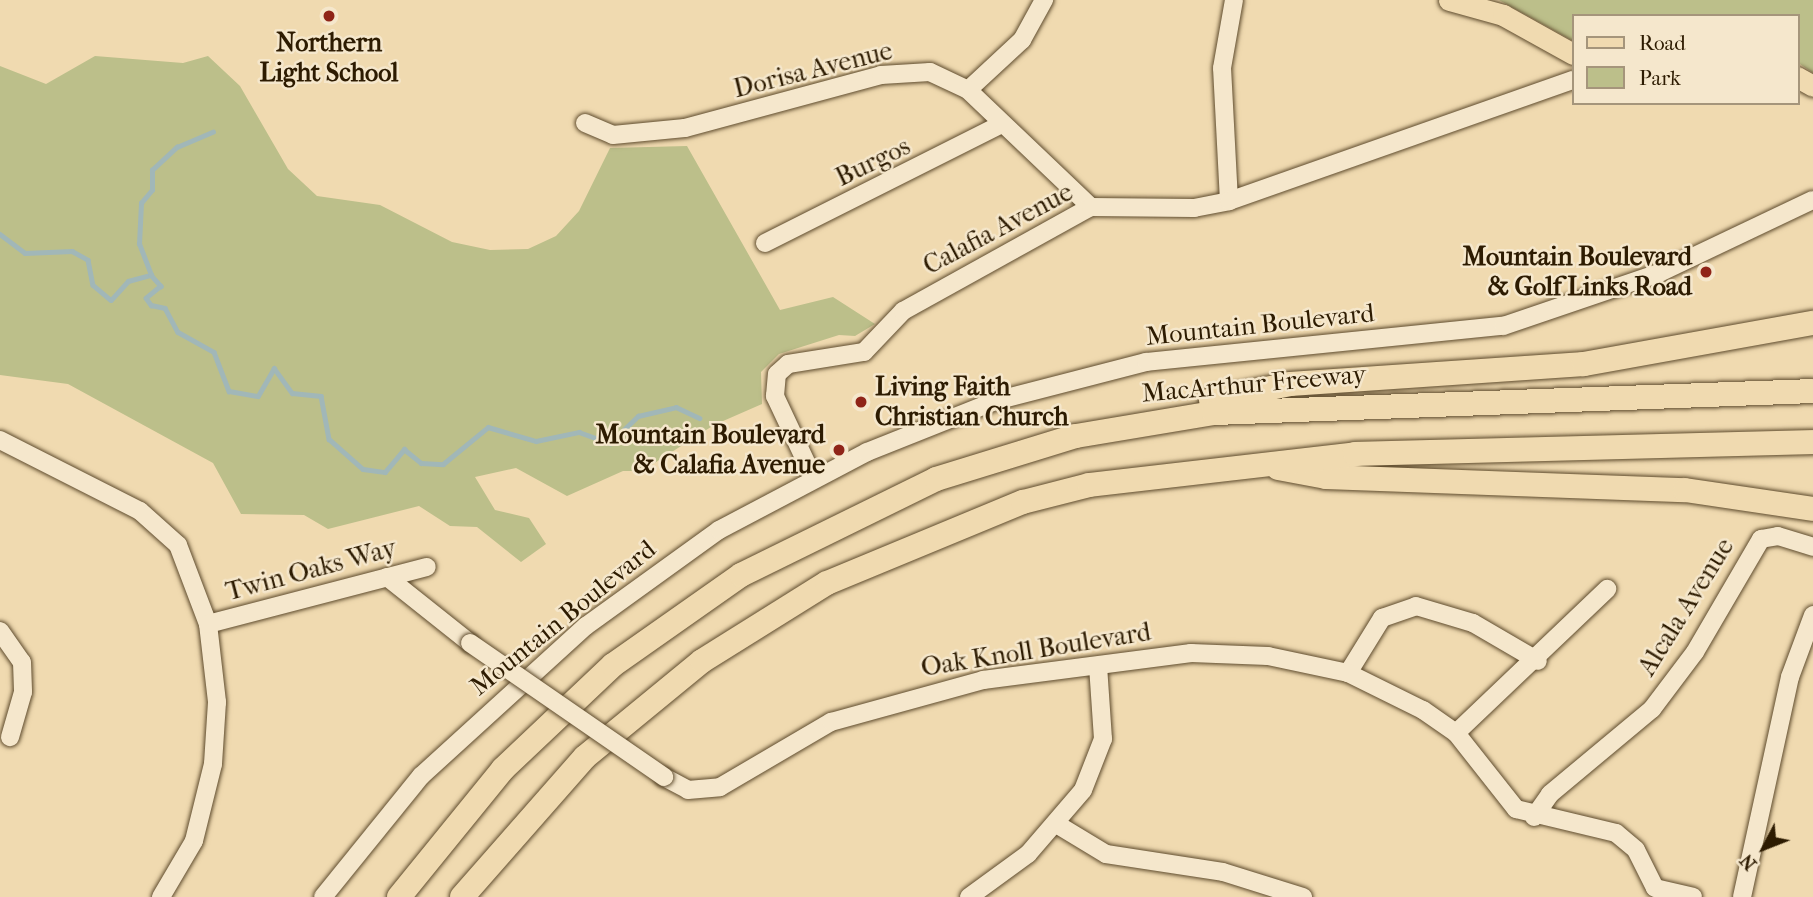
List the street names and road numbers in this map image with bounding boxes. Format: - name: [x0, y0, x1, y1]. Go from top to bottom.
- street label: Dorisa Avenue: [730, 35, 896, 105]
- street label: Burgos: [831, 131, 915, 193]
- street label: Calafia Avenue: [918, 177, 1078, 281]
- street label: Mountain Boulevard: [1144, 297, 1376, 353]
- street label: MacArthur Freeway: [1141, 359, 1367, 409]
- street label: Twin Oaks Way: [222, 532, 400, 608]
- street label: Alcala Avenue: [1631, 533, 1741, 681]
- street label: Mountain Boulevard: [464, 534, 662, 702]
- street label: Oak Knoll Boulevard: [919, 616, 1153, 684]

